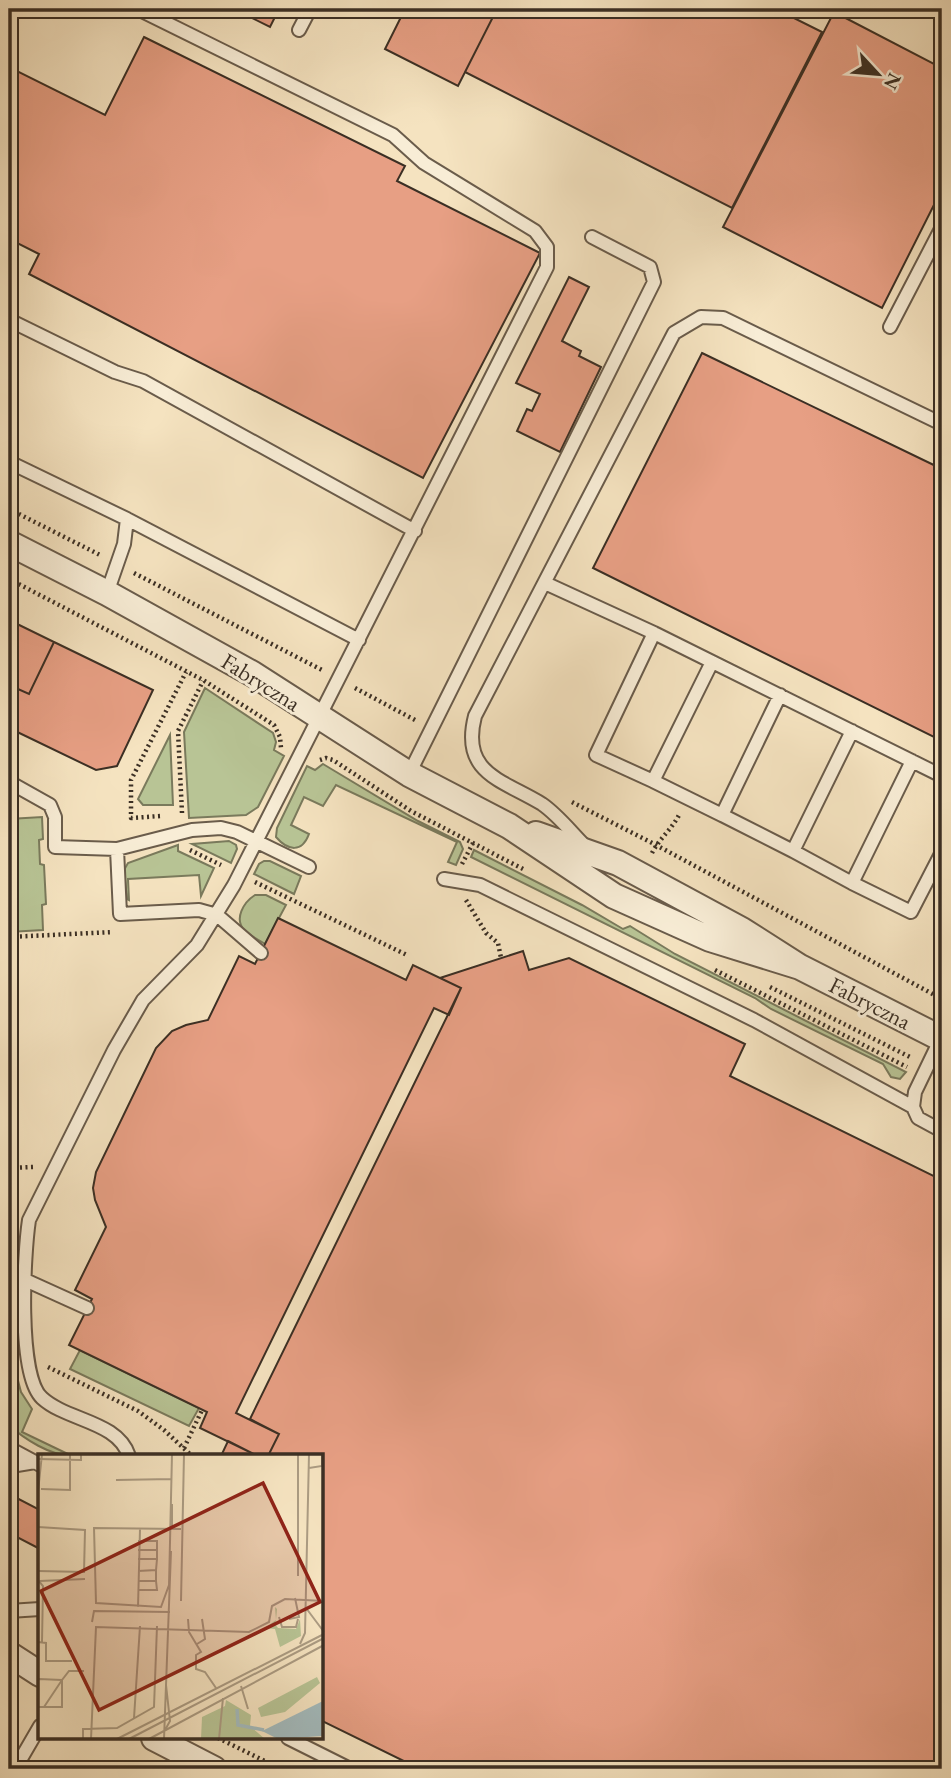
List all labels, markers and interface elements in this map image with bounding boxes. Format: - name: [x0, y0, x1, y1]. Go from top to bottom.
- north arrow: [842, 38, 912, 108]
- text: N: [878, 69, 907, 94]
- street label: Fabryczna: [216, 646, 307, 718]
- street label: Fabryczna: [824, 970, 917, 1037]
- inset map: [38, 1454, 324, 1740]

